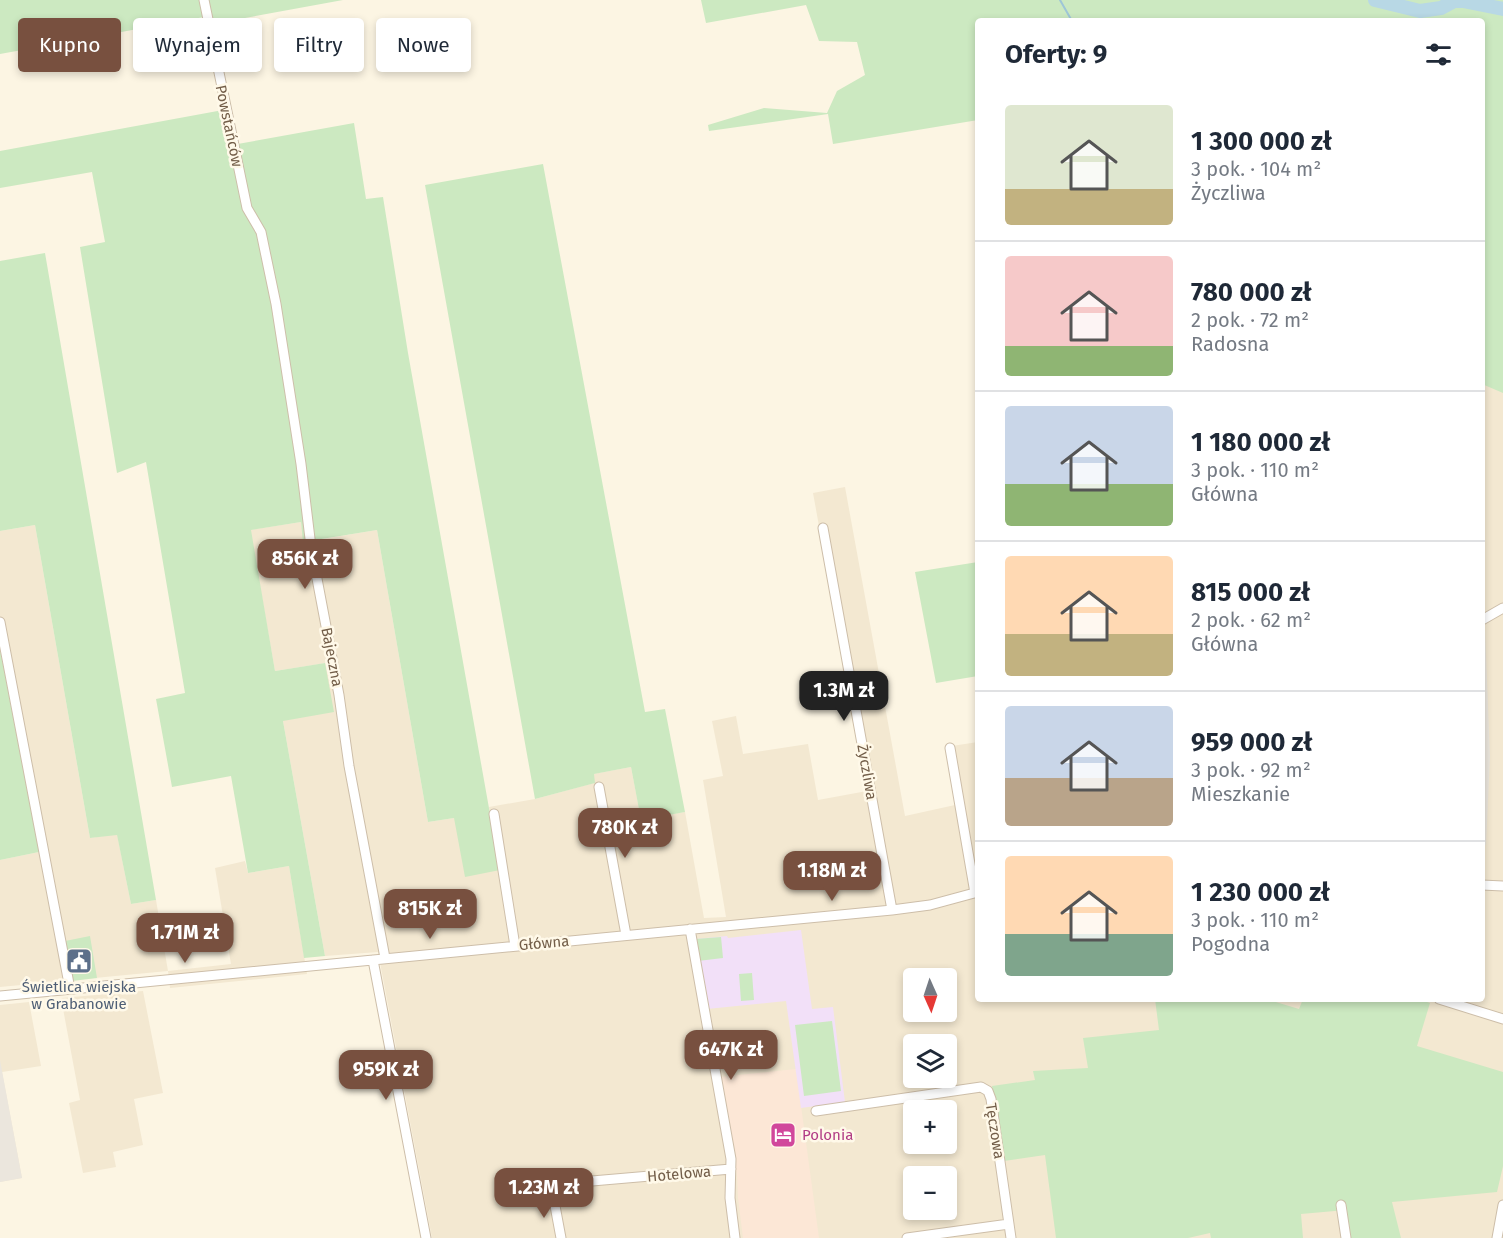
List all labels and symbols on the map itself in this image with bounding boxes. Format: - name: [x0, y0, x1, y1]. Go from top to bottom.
- street label: Powstańców: [212, 83, 247, 169]
- pin: 856K zł: [250, 539, 360, 590]
- street label: Bajeczna: [317, 626, 347, 688]
- pin: 1.3M zł: [789, 671, 899, 722]
- street label: Życzliwa: [853, 743, 881, 801]
- pin: 780K zł: [570, 808, 680, 859]
- pin: 1.18M zł: [770, 851, 894, 902]
- pin: 815K zł: [375, 889, 485, 940]
- pin: 1.71M zł: [123, 913, 247, 964]
- street label: Główna: [518, 932, 570, 954]
- public building icon: Świetlica wiejska w Grabanowie: [64, 946, 94, 976]
- north arrow: [903, 968, 957, 1022]
- place label: Świetlica wiejska w Grabanowie: [22, 978, 136, 1013]
- pin: 647K zł: [676, 1030, 786, 1081]
- pin: 959K zł: [331, 1050, 441, 1101]
- street label: Tęczowa: [982, 1102, 1008, 1160]
- hotel icon: Polonia: [768, 1120, 798, 1150]
- place label: Polonia: [802, 1126, 853, 1144]
- street label: Hotelowa: [646, 1162, 712, 1186]
- pin: 1.23M zł: [482, 1168, 606, 1219]

